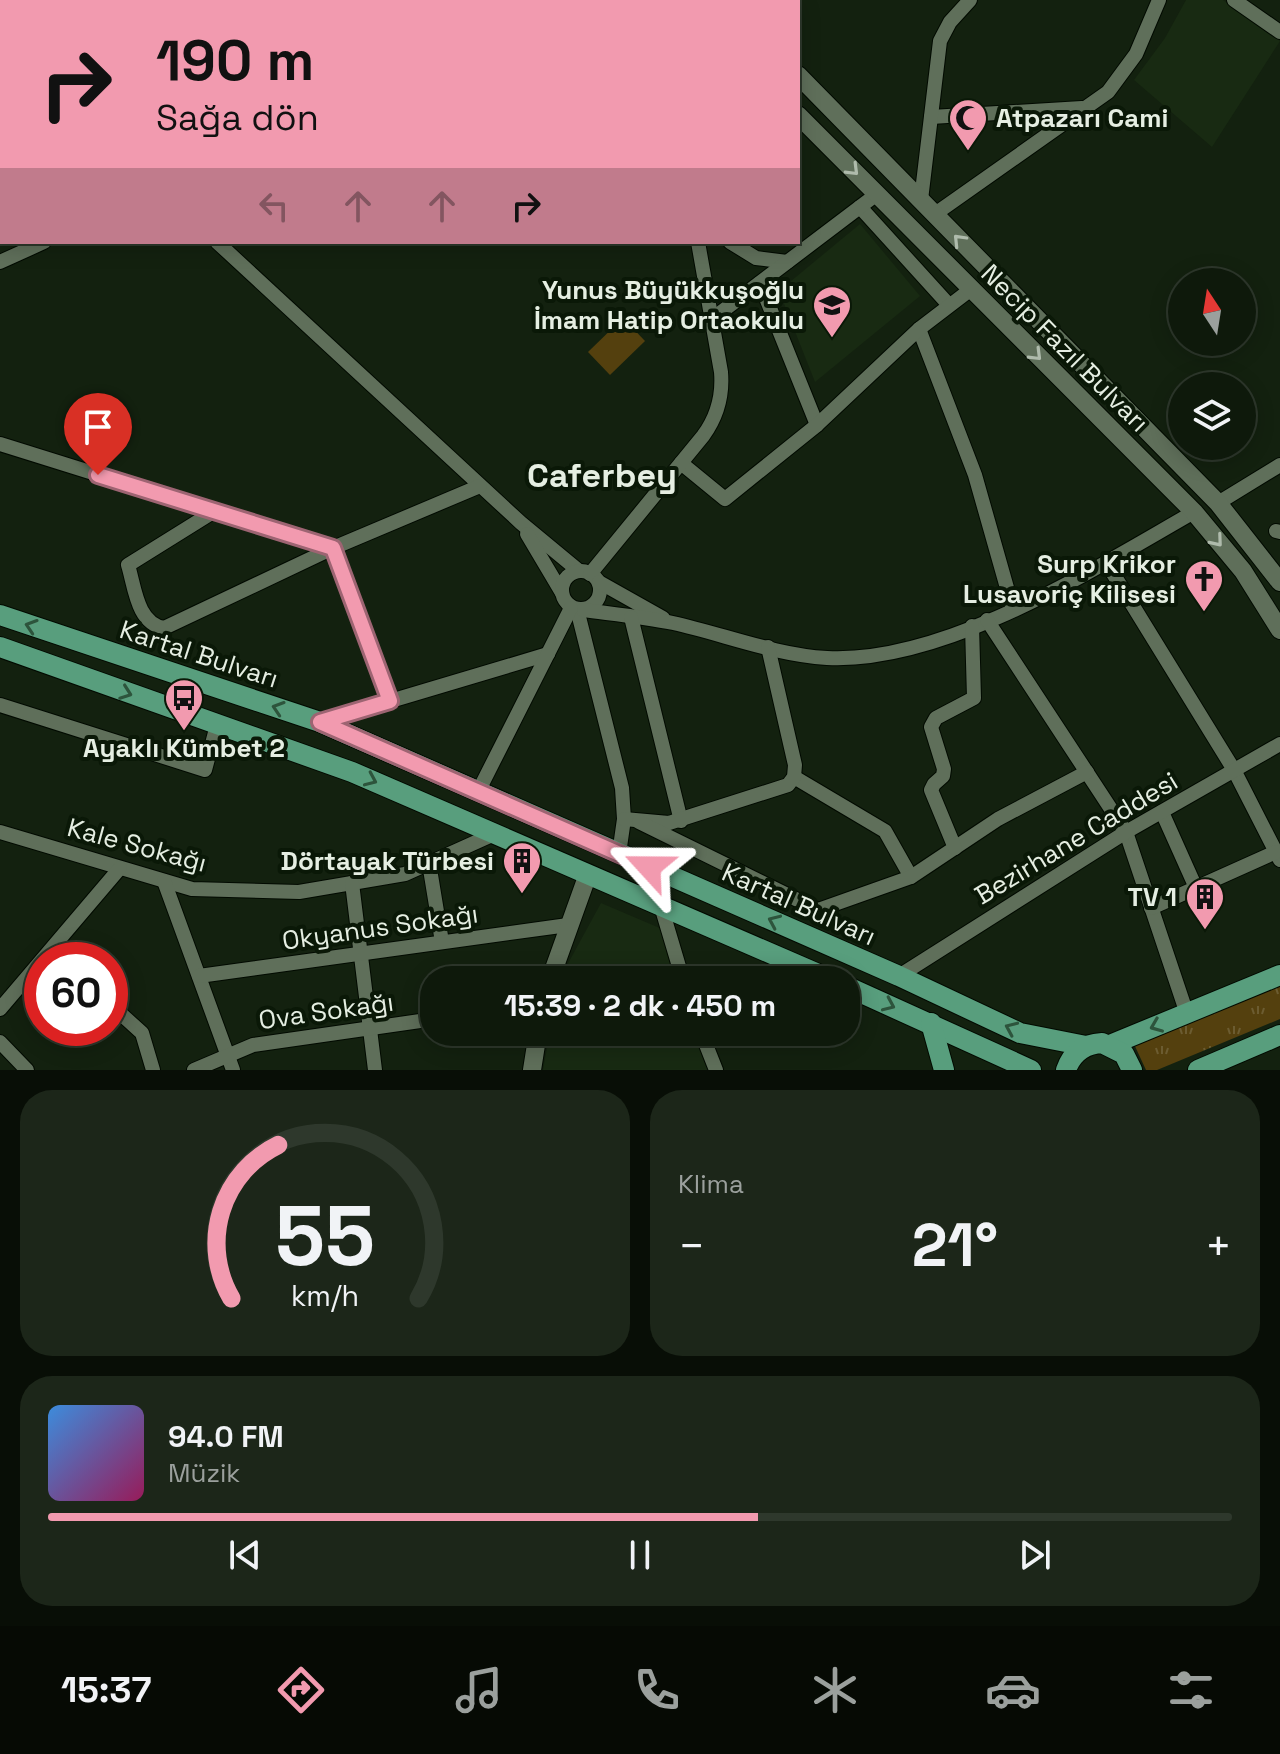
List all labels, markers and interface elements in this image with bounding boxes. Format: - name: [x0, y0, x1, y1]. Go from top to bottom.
- text: 190 m: [156, 25, 314, 96]
- icon: right: [24, 32, 128, 136]
- text: Sağa dön: [156, 95, 319, 141]
- mosque icon: Atpazarı Cami: [947, 97, 989, 152]
- place label: Atpazarı Cami: [996, 101, 1168, 135]
- one-way arrow: [844, 161, 858, 175]
- icon: left: [252, 184, 296, 228]
- icon: ahead: [336, 184, 380, 228]
- icon: ahead: [420, 184, 464, 228]
- icon: right: [504, 184, 548, 228]
- one-way arrow: [954, 235, 969, 249]
- street label: Necip Fazıl Bulvarı: [974, 257, 1156, 439]
- north arrow: [1168, 268, 1256, 356]
- map controls: [1168, 268, 1256, 460]
- place label: Yunus Büyükkuşoğlu İmam Hatip Ortaokulu: [534, 273, 804, 337]
- school or university icon: Yunus Büyükkuşoğlu İmam Hatip Ortaokulu: [811, 284, 853, 339]
- one-way arrow: [1027, 346, 1041, 360]
- button: layers: [1168, 372, 1256, 460]
- pin: [64, 393, 132, 475]
- icon: arrive: [76, 405, 120, 449]
- district label: Caferbey: [527, 454, 677, 497]
- one-way arrow: [1207, 531, 1222, 546]
- place label: Surp Krikor Lusavoriç Kilisesi: [963, 547, 1176, 611]
- church icon: Surp Krikor Lusavoriç Kilisesi: [1183, 558, 1225, 613]
- street label: Kartal Bulvarı: [115, 612, 283, 696]
- one-way arrow: [25, 619, 39, 635]
- bus stop icon: Ayaklı Kümbet 2: [163, 677, 205, 732]
- one-way arrow: [118, 683, 132, 699]
- one-way arrow: [272, 701, 286, 717]
- place label: Ayaklı Kümbet 2: [83, 731, 285, 765]
- street label: Bezirhane Caddesi: [968, 764, 1184, 912]
- one-way arrow: [363, 770, 377, 786]
- street label: Kale Sokağı: [64, 810, 210, 880]
- position arrow: [607, 825, 691, 909]
- building icon: Dörtayak Türbesi: [501, 840, 543, 895]
- place label: Dörtayak Türbesi: [281, 844, 494, 878]
- street label: Kartal Bulvarı: [717, 855, 881, 953]
- building icon: TV 1: [1184, 876, 1226, 931]
- place label: TV 1: [1128, 880, 1177, 914]
- street label: Okyanus Sokağı: [280, 896, 480, 958]
- one-way arrow: [768, 915, 782, 931]
- speed limit sign: 60: [24, 942, 128, 1046]
- street label: Ova Sokağı: [256, 985, 396, 1037]
- text: 15:39 · 2 dk · 450 m: [504, 986, 776, 1025]
- one-way arrow: [881, 995, 895, 1011]
- one-way arrow: [1150, 1016, 1164, 1033]
- one-way arrow: [1004, 1022, 1019, 1038]
- text: Klima: [678, 1167, 744, 1201]
- text: 55: [275, 1183, 375, 1289]
- text: 21°: [912, 1207, 998, 1284]
- text: −: [678, 1218, 705, 1274]
- text: +: [1205, 1218, 1232, 1274]
- text: km/h: [291, 1278, 359, 1314]
- text: 94.0 FM: [168, 1417, 284, 1456]
- text: Müzik: [168, 1456, 240, 1490]
- icon: previous: [223, 1533, 267, 1577]
- icon: pause: [618, 1533, 662, 1577]
- icon: next: [1013, 1533, 1057, 1577]
- icon: directions: [273, 1662, 329, 1718]
- icon: music: [451, 1662, 507, 1718]
- icon: phone: [629, 1662, 685, 1718]
- icon: climate: [807, 1662, 863, 1718]
- icon: car: [985, 1662, 1041, 1718]
- icon: filters: [1163, 1662, 1219, 1718]
- text: 15:37: [61, 1667, 151, 1713]

